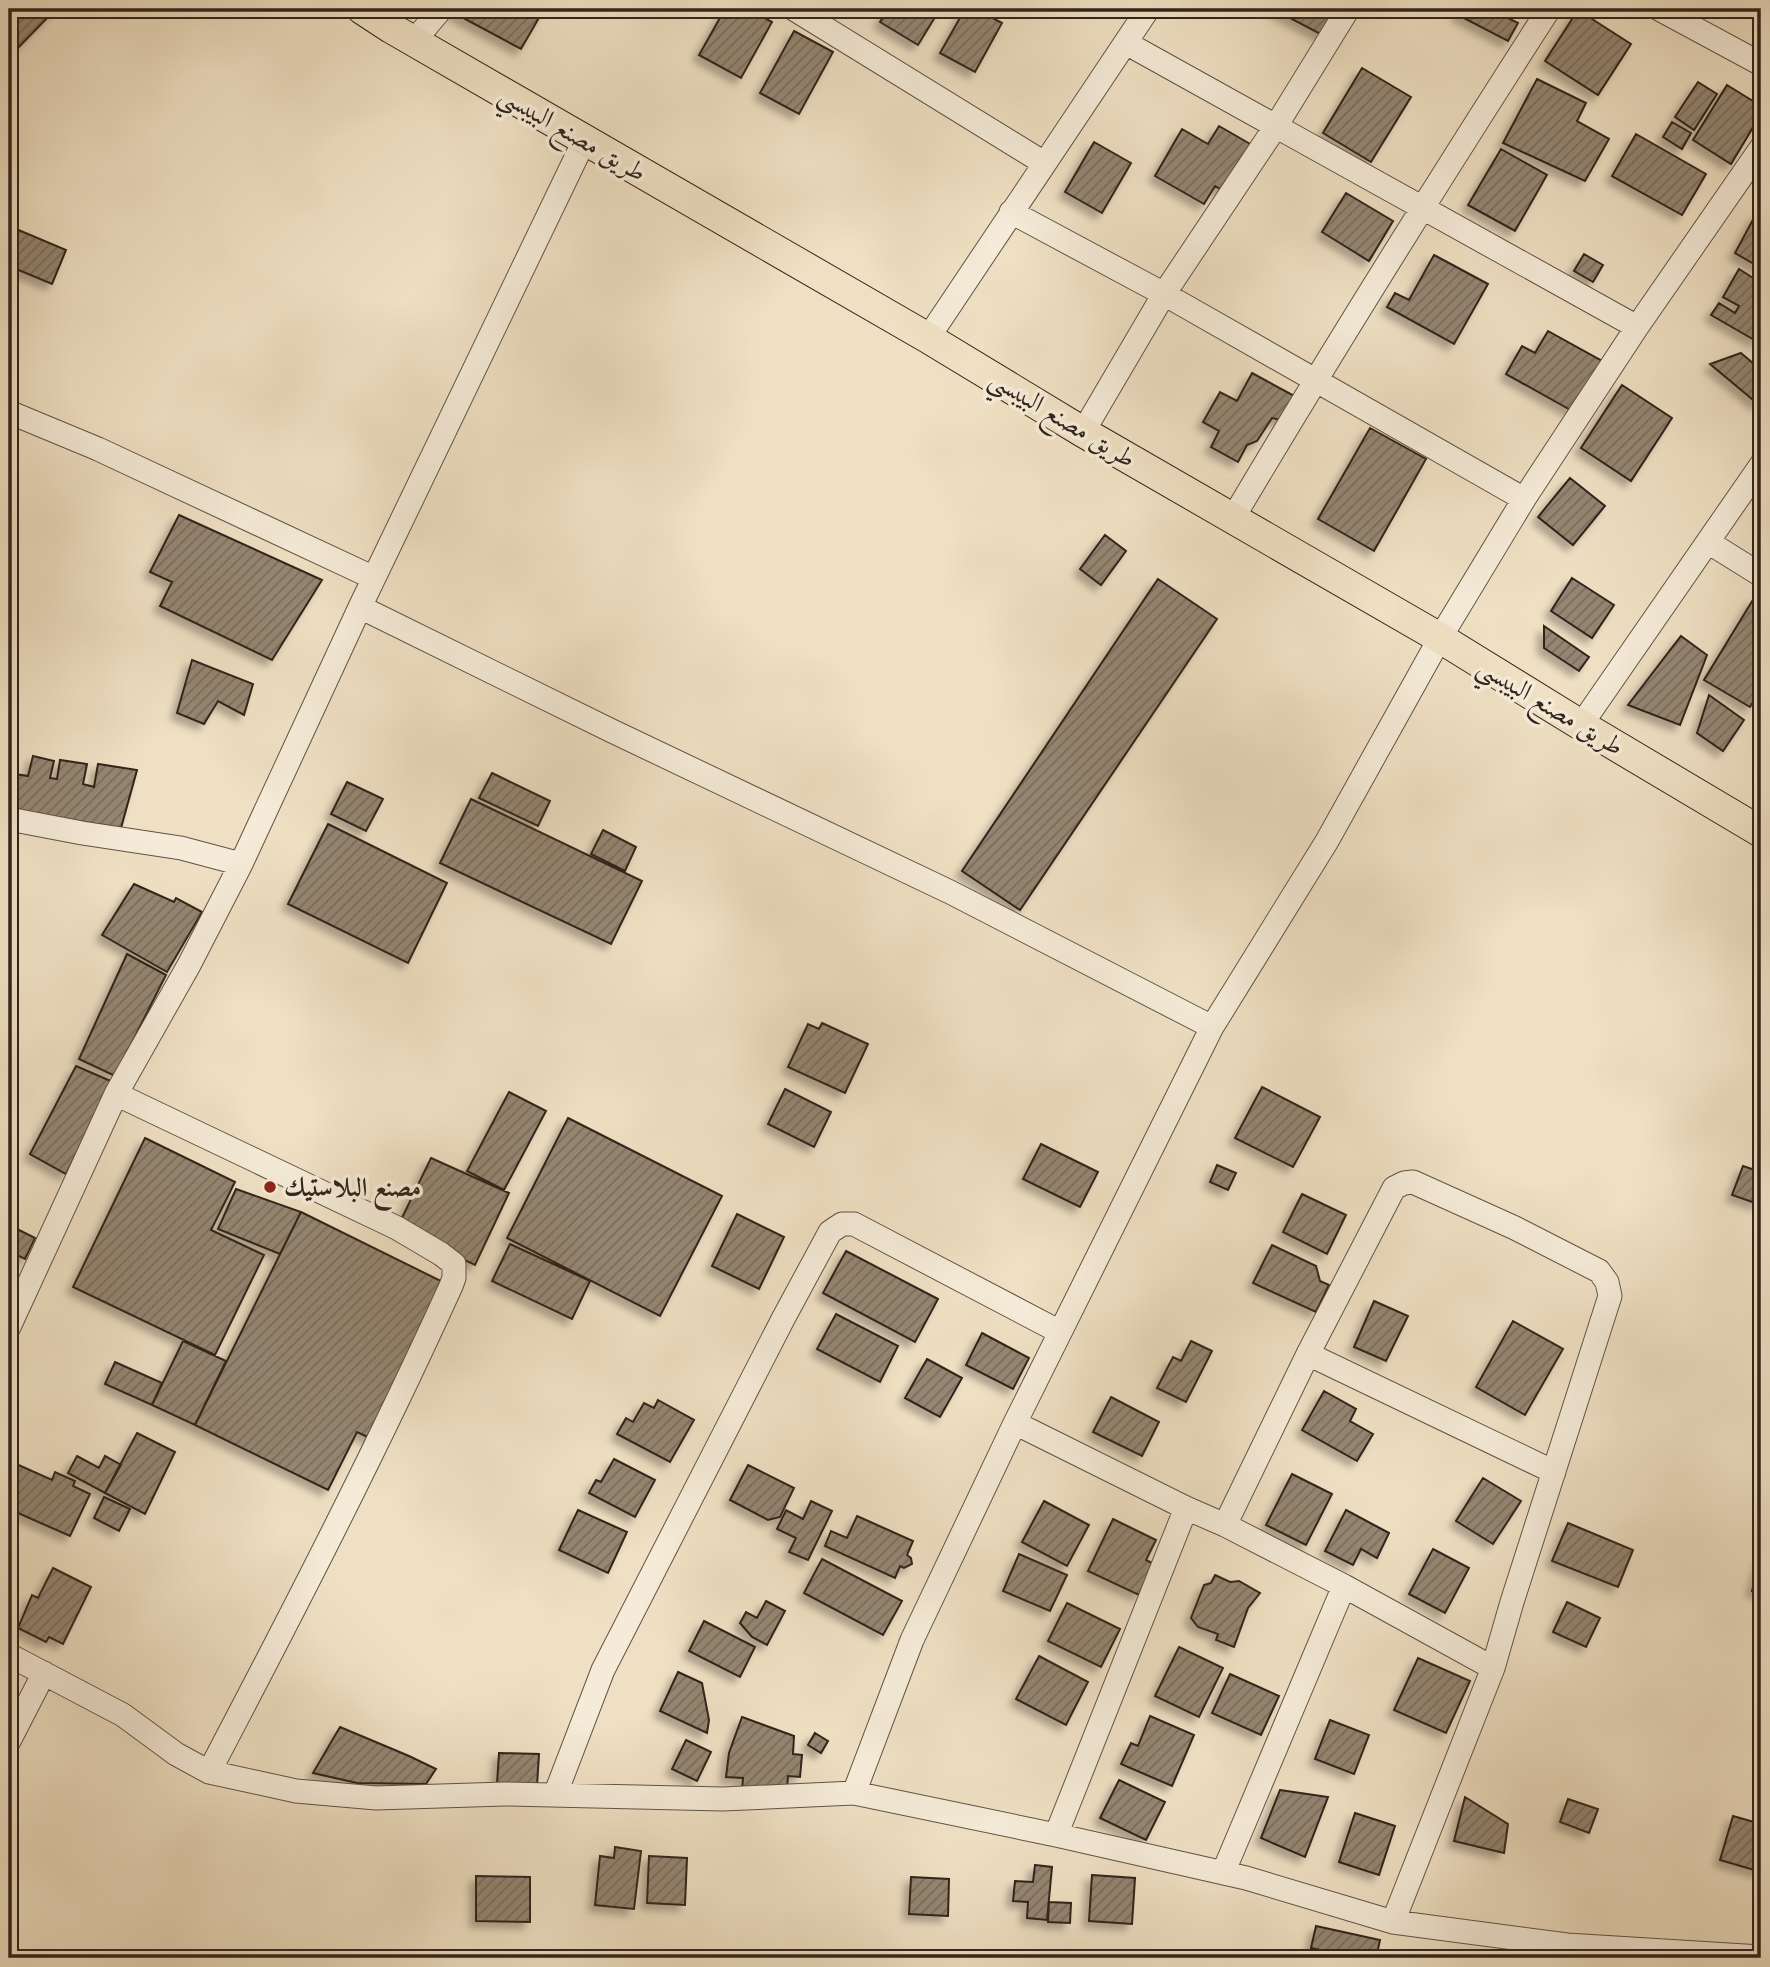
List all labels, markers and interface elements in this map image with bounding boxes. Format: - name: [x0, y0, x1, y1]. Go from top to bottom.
- street label: طريق مصنع البيبسي: [489, 74, 655, 195]
- street label: طريق مصنع البيبسي: [980, 358, 1144, 481]
- street label: طريق مصنع البيبسي: [1468, 646, 1632, 769]
- place label: مصنع البلاستيك: [284, 1167, 421, 1211]
- marker: مصنع البلاستيك: [262, 1179, 278, 1195]

